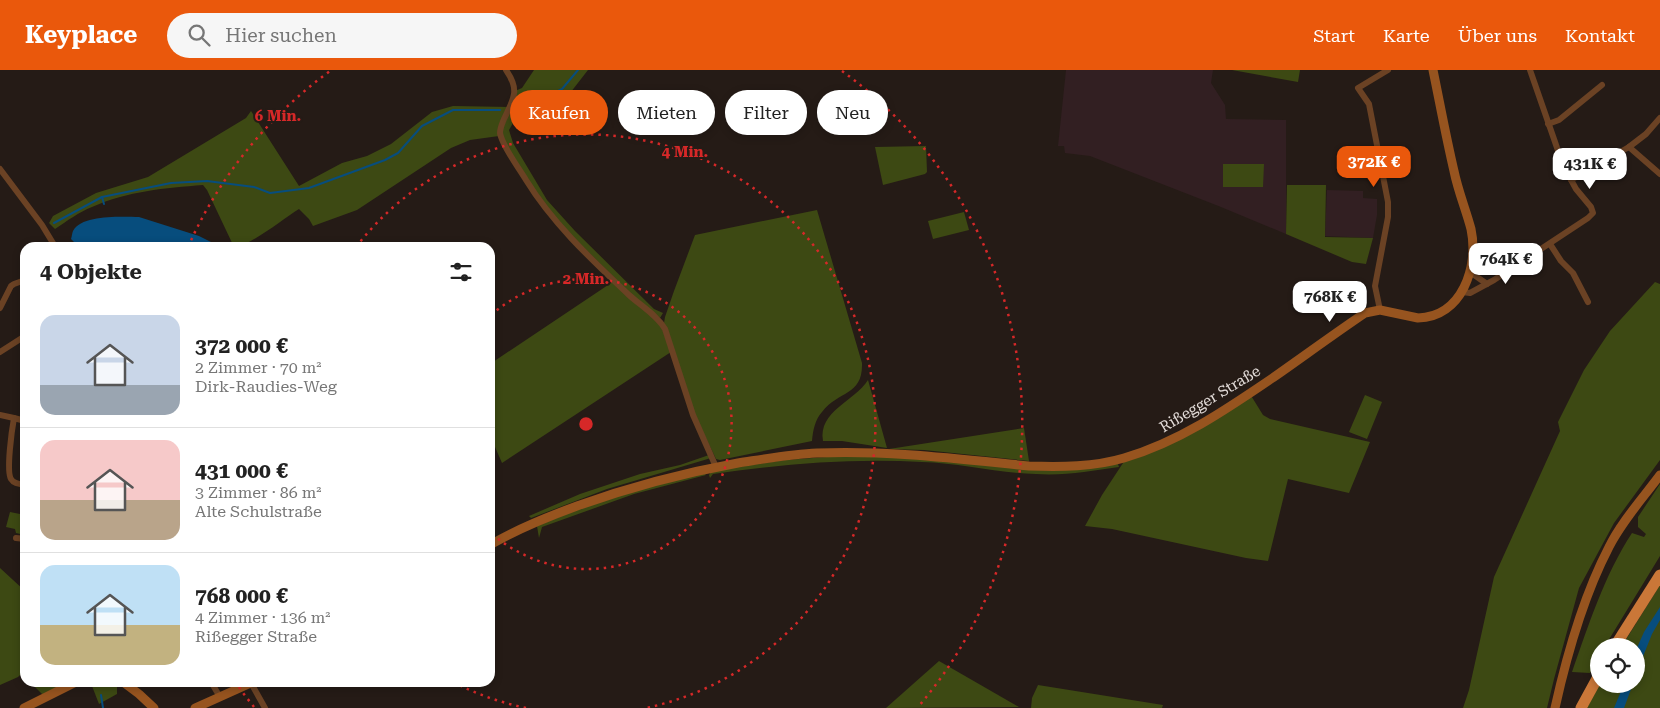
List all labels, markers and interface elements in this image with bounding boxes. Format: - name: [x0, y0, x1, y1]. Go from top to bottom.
- search box: [167, 13, 517, 58]
- text: Keyplace: [25, 21, 137, 49]
- icon: search: [185, 21, 213, 49]
- text: Hier suchen: [225, 24, 337, 47]
- text: Start: [1313, 25, 1355, 46]
- text: Karte: [1383, 25, 1430, 46]
- text: Über uns: [1458, 25, 1537, 46]
- text: Kontakt: [1565, 25, 1635, 46]
- chip: Kaufen: [510, 90, 608, 135]
- chip: Mieten: [618, 90, 715, 135]
- chip: Filter: [725, 90, 807, 135]
- chip: Neu: [817, 90, 888, 135]
- text: 6 Min.: [255, 107, 301, 125]
- text: 4 Min.: [662, 143, 708, 161]
- pin: 372K €: [1333, 146, 1415, 188]
- pin: 431K €: [1549, 148, 1631, 190]
- text: 372K €: [1348, 152, 1400, 171]
- text: 431K €: [1564, 154, 1616, 173]
- pin: 764K €: [1465, 242, 1547, 285]
- text: 764K €: [1480, 249, 1532, 268]
- icon: filters: [447, 258, 475, 286]
- text: 4 Objekte: [40, 260, 142, 284]
- text: 2 Min.: [563, 270, 609, 288]
- pin: 768K €: [1289, 280, 1371, 323]
- text: 768K €: [1304, 287, 1356, 306]
- text: 372 000 €: [195, 334, 288, 358]
- icon: home: [80, 335, 140, 395]
- text: 2 Zimmer · 70 m²: [195, 358, 322, 377]
- street label: Rißegger Straße: [1156, 362, 1264, 436]
- text: Dirk-Raudies-Weg: [195, 377, 337, 396]
- centre of rings: [577, 415, 595, 433]
- text: 431 000 €: [195, 459, 288, 483]
- icon: home: [80, 460, 140, 520]
- text: 3 Zimmer · 86 m²: [195, 483, 322, 502]
- text: Alte Schulstraße: [195, 502, 322, 521]
- text: 768 000 €: [195, 584, 288, 608]
- icon: home: [80, 585, 140, 645]
- text: 4 Zimmer · 136 m²: [195, 608, 330, 627]
- text: Rißegger Straße: [195, 627, 317, 646]
- map controls: [1590, 638, 1645, 693]
- button: locate: [1590, 638, 1645, 693]

